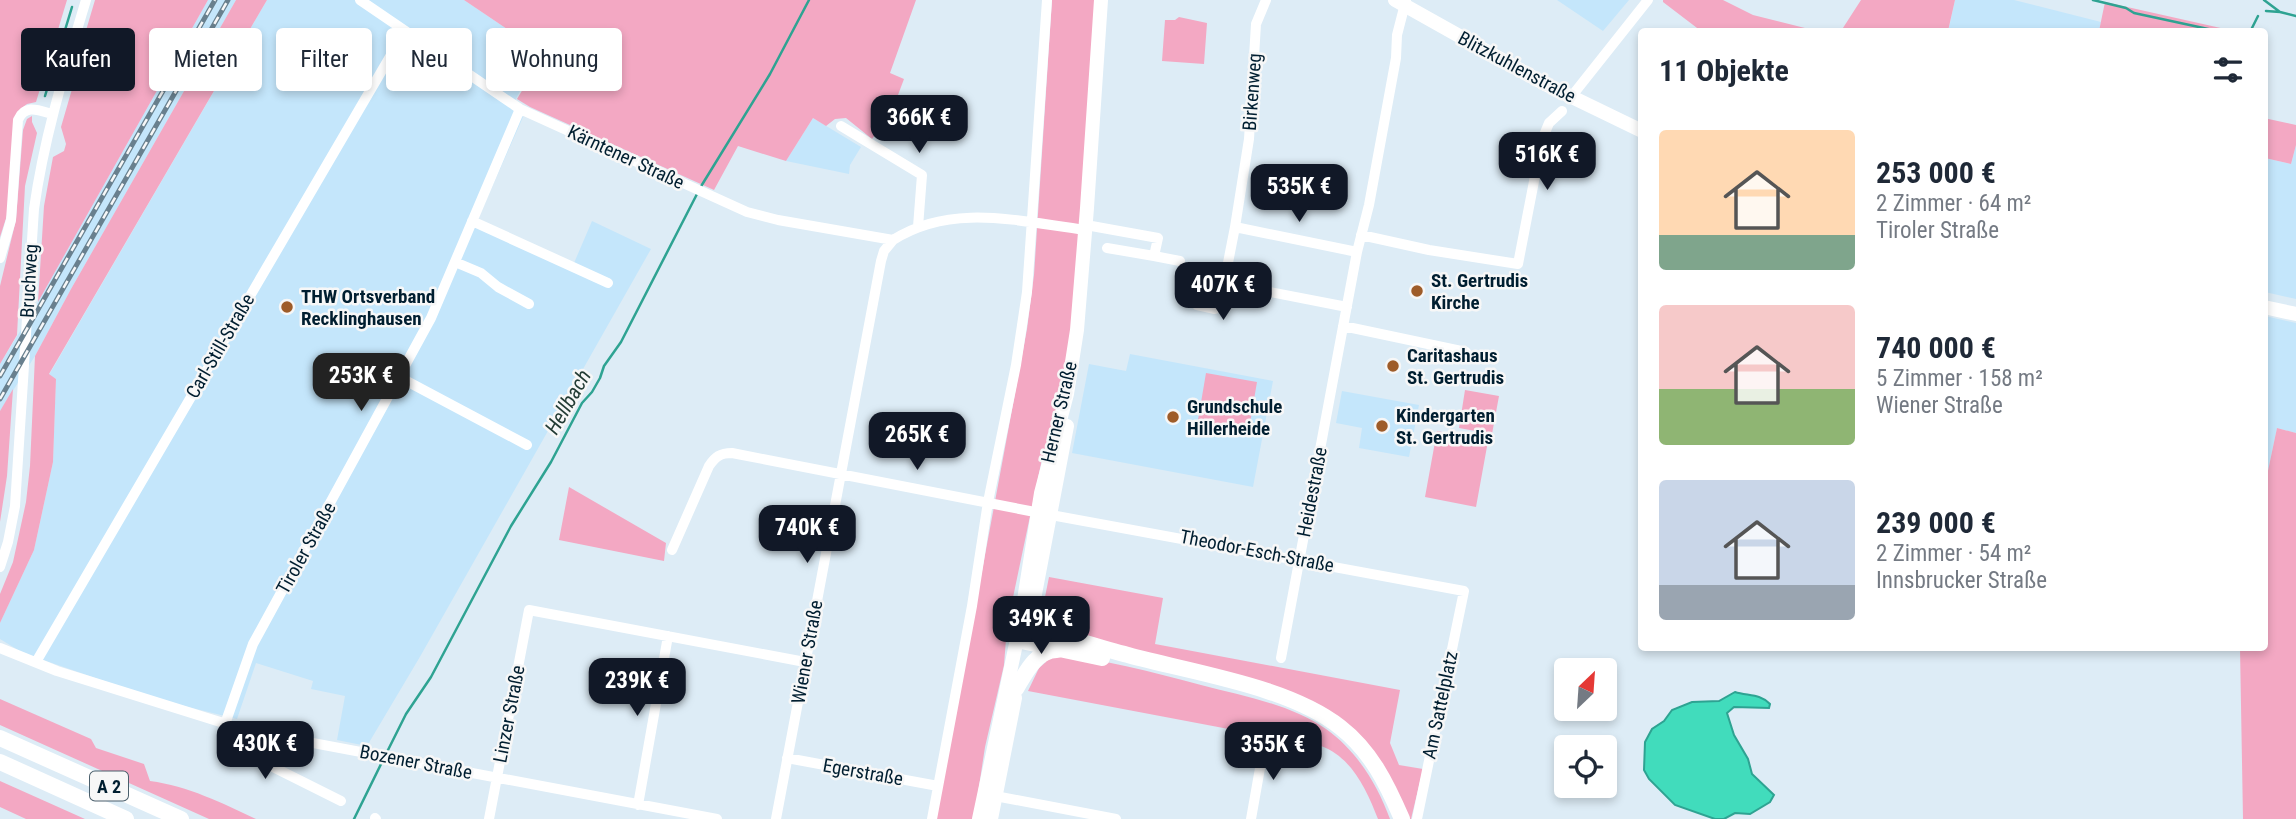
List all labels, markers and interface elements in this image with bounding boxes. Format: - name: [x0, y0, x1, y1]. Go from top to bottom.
- street label: Blitzkuhlenstraße: [1454, 26, 1580, 108]
- chip: Kaufen: [21, 28, 135, 91]
- chip: Mieten: [149, 28, 262, 91]
- chip: Filter: [276, 28, 372, 91]
- chip: Neu: [386, 28, 472, 91]
- chip: Wohnung: [486, 28, 622, 91]
- icon: filters: [2209, 51, 2247, 89]
- street label: Birkenweg: [1238, 52, 1266, 132]
- text: 11 Objekte: [1659, 53, 1789, 88]
- pin: 366K €: [862, 96, 976, 155]
- text: 366K €: [887, 104, 951, 131]
- street label: Kärntener Straße: [564, 120, 688, 194]
- pin: 516K €: [1490, 132, 1604, 192]
- text: 516K €: [1515, 141, 1579, 168]
- text: 253 000 €: [1876, 155, 1996, 190]
- icon: home: [1715, 158, 1799, 242]
- pin: 535K €: [1242, 164, 1356, 224]
- text: 535K €: [1267, 173, 1331, 200]
- text: 2 Zimmer · 64 m²: [1876, 190, 2031, 217]
- text: Tiroler Straße: [1876, 217, 1999, 244]
- street label: Bruchweg: [16, 243, 42, 319]
- pin: 407K €: [1166, 262, 1280, 322]
- place label: St. Gertrudis Kirche: [1431, 269, 1528, 314]
- text: 407K €: [1191, 271, 1255, 298]
- marker: St. Gertrudis Kirche: [1409, 283, 1425, 299]
- place label: THW Ortsverband Recklinghausen: [301, 285, 435, 330]
- street label: Carl-Still-Straße: [181, 290, 259, 402]
- marker: THW Ortsverband Recklinghausen: [279, 299, 295, 315]
- text: 740 000 €: [1876, 330, 1996, 365]
- icon: home: [1715, 333, 1799, 417]
- place label: Caritashaus St. Gertrudis: [1407, 344, 1504, 389]
- pin: 253K €: [304, 354, 418, 413]
- marker: Caritashaus St. Gertrudis: [1385, 358, 1401, 374]
- street label: Herner Straße: [1036, 359, 1082, 465]
- text: 253K €: [329, 362, 393, 389]
- water label: Hellbach: [540, 365, 596, 439]
- text: 5 Zimmer · 158 m²: [1876, 365, 2043, 392]
- text: Wiener Straße: [1876, 392, 2003, 419]
- place label: Grundschule Hillerheide: [1187, 395, 1282, 440]
- place label: Kindergarten St. Gertrudis: [1396, 404, 1495, 449]
- marker: Grundschule Hillerheide: [1165, 409, 1181, 425]
- pin: 265K €: [860, 412, 974, 472]
- marker: Kindergarten St. Gertrudis: [1374, 418, 1390, 434]
- text: 265K €: [885, 421, 949, 448]
- street label: Heidestraße: [1292, 445, 1332, 539]
- street label: Tiroler Straße: [271, 498, 341, 598]
- pin: 740K €: [750, 505, 864, 565]
- text: 239 000 €: [1876, 505, 1996, 540]
- icon: home: [1715, 508, 1799, 592]
- text: 740K €: [775, 514, 839, 541]
- street label: Theodor-Esch-Straße: [1178, 525, 1336, 577]
- text: 2 Zimmer · 54 m²: [1876, 540, 2031, 567]
- text: Innsbrucker Straße: [1876, 567, 2047, 594]
- pin: 349K €: [984, 596, 1098, 656]
- street label: Wiener Straße: [787, 598, 827, 706]
- text: 349K €: [1009, 605, 1073, 632]
- street label: Am Sattelplatz: [1417, 649, 1463, 761]
- pin: 239K €: [580, 658, 694, 718]
- north arrow: [1554, 658, 1617, 721]
- map controls: [1554, 658, 1617, 798]
- street label: Linzer Straße: [488, 663, 530, 765]
- text: 239K €: [605, 667, 669, 694]
- pin: 430K €: [208, 722, 322, 781]
- pin: 355K €: [1216, 722, 1330, 782]
- text: 430K €: [233, 730, 297, 757]
- text: 355K €: [1241, 731, 1305, 758]
- button: locate: [1554, 735, 1617, 798]
- street label: Bozener Straße: [358, 740, 474, 784]
- street label: Egerstraße: [821, 754, 905, 790]
- road number: A 2: [90, 772, 128, 800]

